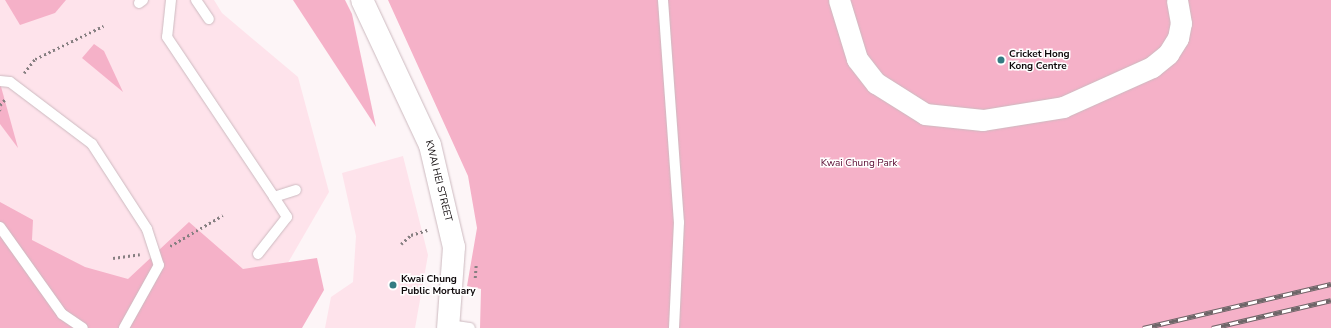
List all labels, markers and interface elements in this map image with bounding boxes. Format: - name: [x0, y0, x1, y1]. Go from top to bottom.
- place label: Cricket Hong Kong Centre: [1009, 48, 1070, 72]
- marker: Cricket Hong Kong Centre: [996, 55, 1006, 65]
- street label: KWAI HEI STREET: [422, 139, 454, 223]
- park label: Kwai Chung Park: [821, 158, 897, 170]
- place label: Kwai Chung Public Mortuary: [401, 273, 476, 296]
- marker: Kwai Chung Public Mortuary: [388, 280, 398, 290]

